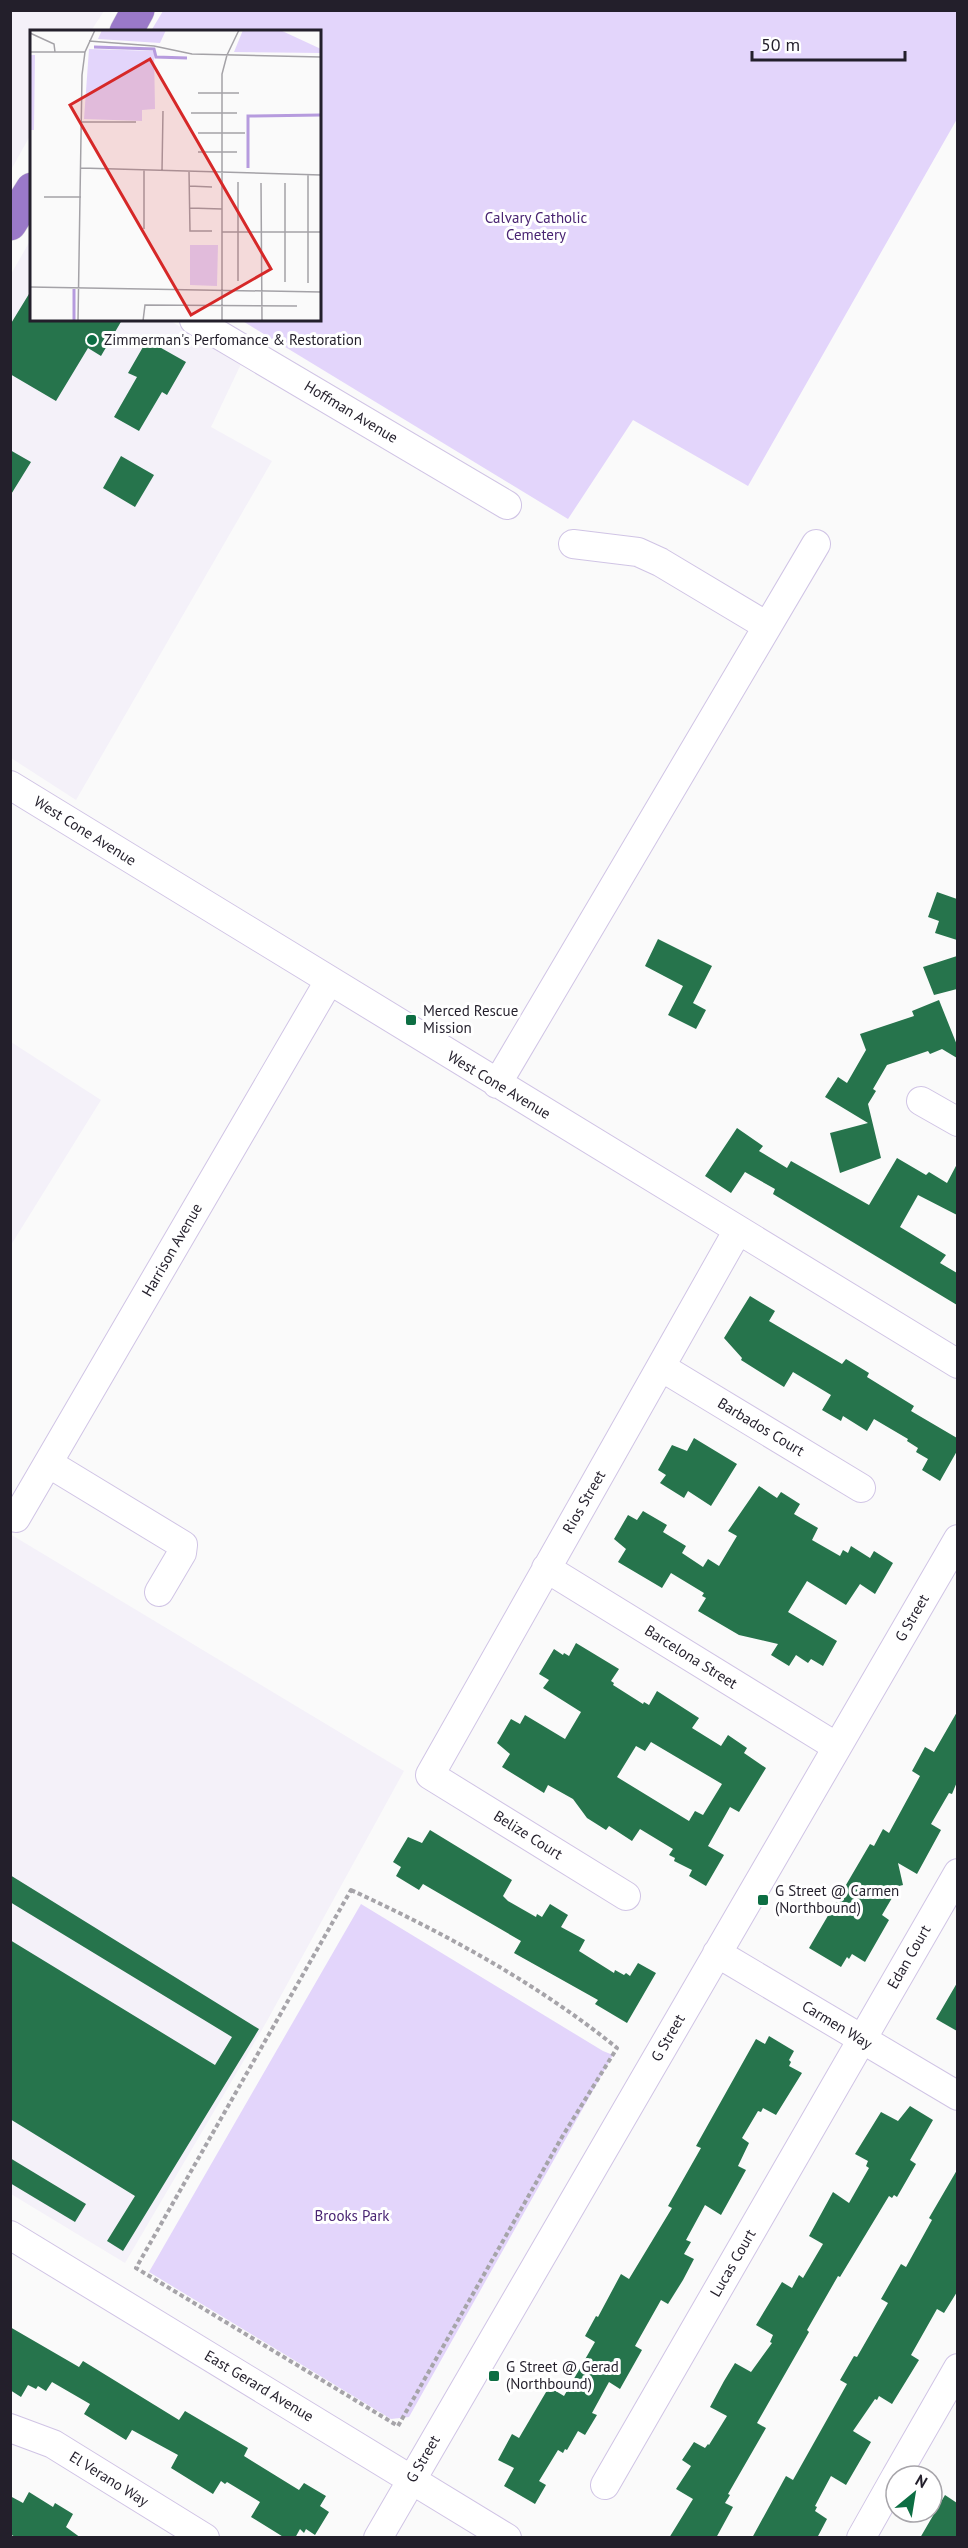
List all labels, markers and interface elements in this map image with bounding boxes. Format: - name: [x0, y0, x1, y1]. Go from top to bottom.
- scale bar: [752, 24, 905, 62]
- inset map: [30, 30, 321, 321]
- text: 50 m: [761, 33, 800, 56]
- park label: Calvary Catholic Cemetery: [485, 208, 588, 244]
- place label: Zimmerman's Perfomance & Restoration: [104, 330, 362, 349]
- marker: Zimmerman's Perfomance & Restoration: [85, 333, 99, 347]
- street label: Hoffman Avenue: [301, 376, 401, 447]
- street label: West Cone Avenue: [31, 791, 140, 870]
- place label: Merced Rescue Mission: [423, 1001, 518, 1037]
- marker: Merced Rescue Mission: [404, 1013, 418, 1027]
- street label: West Cone Avenue: [444, 1046, 554, 1123]
- street label: Harrison Avenue: [137, 1200, 206, 1300]
- street label: Barbados Court: [714, 1393, 808, 1460]
- street label: Rios Street: [558, 1467, 609, 1537]
- street label: G Street: [890, 1591, 933, 1645]
- street label: Barcelona Street: [641, 1621, 741, 1693]
- street label: Belize Court: [490, 1806, 566, 1863]
- place label: G Street @ Carmen (Northbound): [775, 1881, 899, 1917]
- marker: G Street @ Carmen (Northbound): [756, 1893, 770, 1907]
- street label: Edan Court: [883, 1921, 934, 1992]
- street label: Carmen Way: [799, 1996, 876, 2053]
- street label: G Street: [646, 2011, 689, 2065]
- park label: Brooks Park: [314, 2206, 390, 2225]
- street label: Lucas Court: [706, 2226, 760, 2300]
- street label: East Gerard Avenue: [201, 2346, 317, 2426]
- place label: G Street @ Gerad (Northbound): [506, 2357, 619, 2393]
- marker: G Street @ Gerad (Northbound): [487, 2369, 501, 2383]
- street label: G Street: [401, 2432, 444, 2486]
- street label: El Verano Way: [66, 2447, 152, 2510]
- north arrow: [884, 2464, 944, 2524]
- text: N: [912, 2470, 931, 2492]

